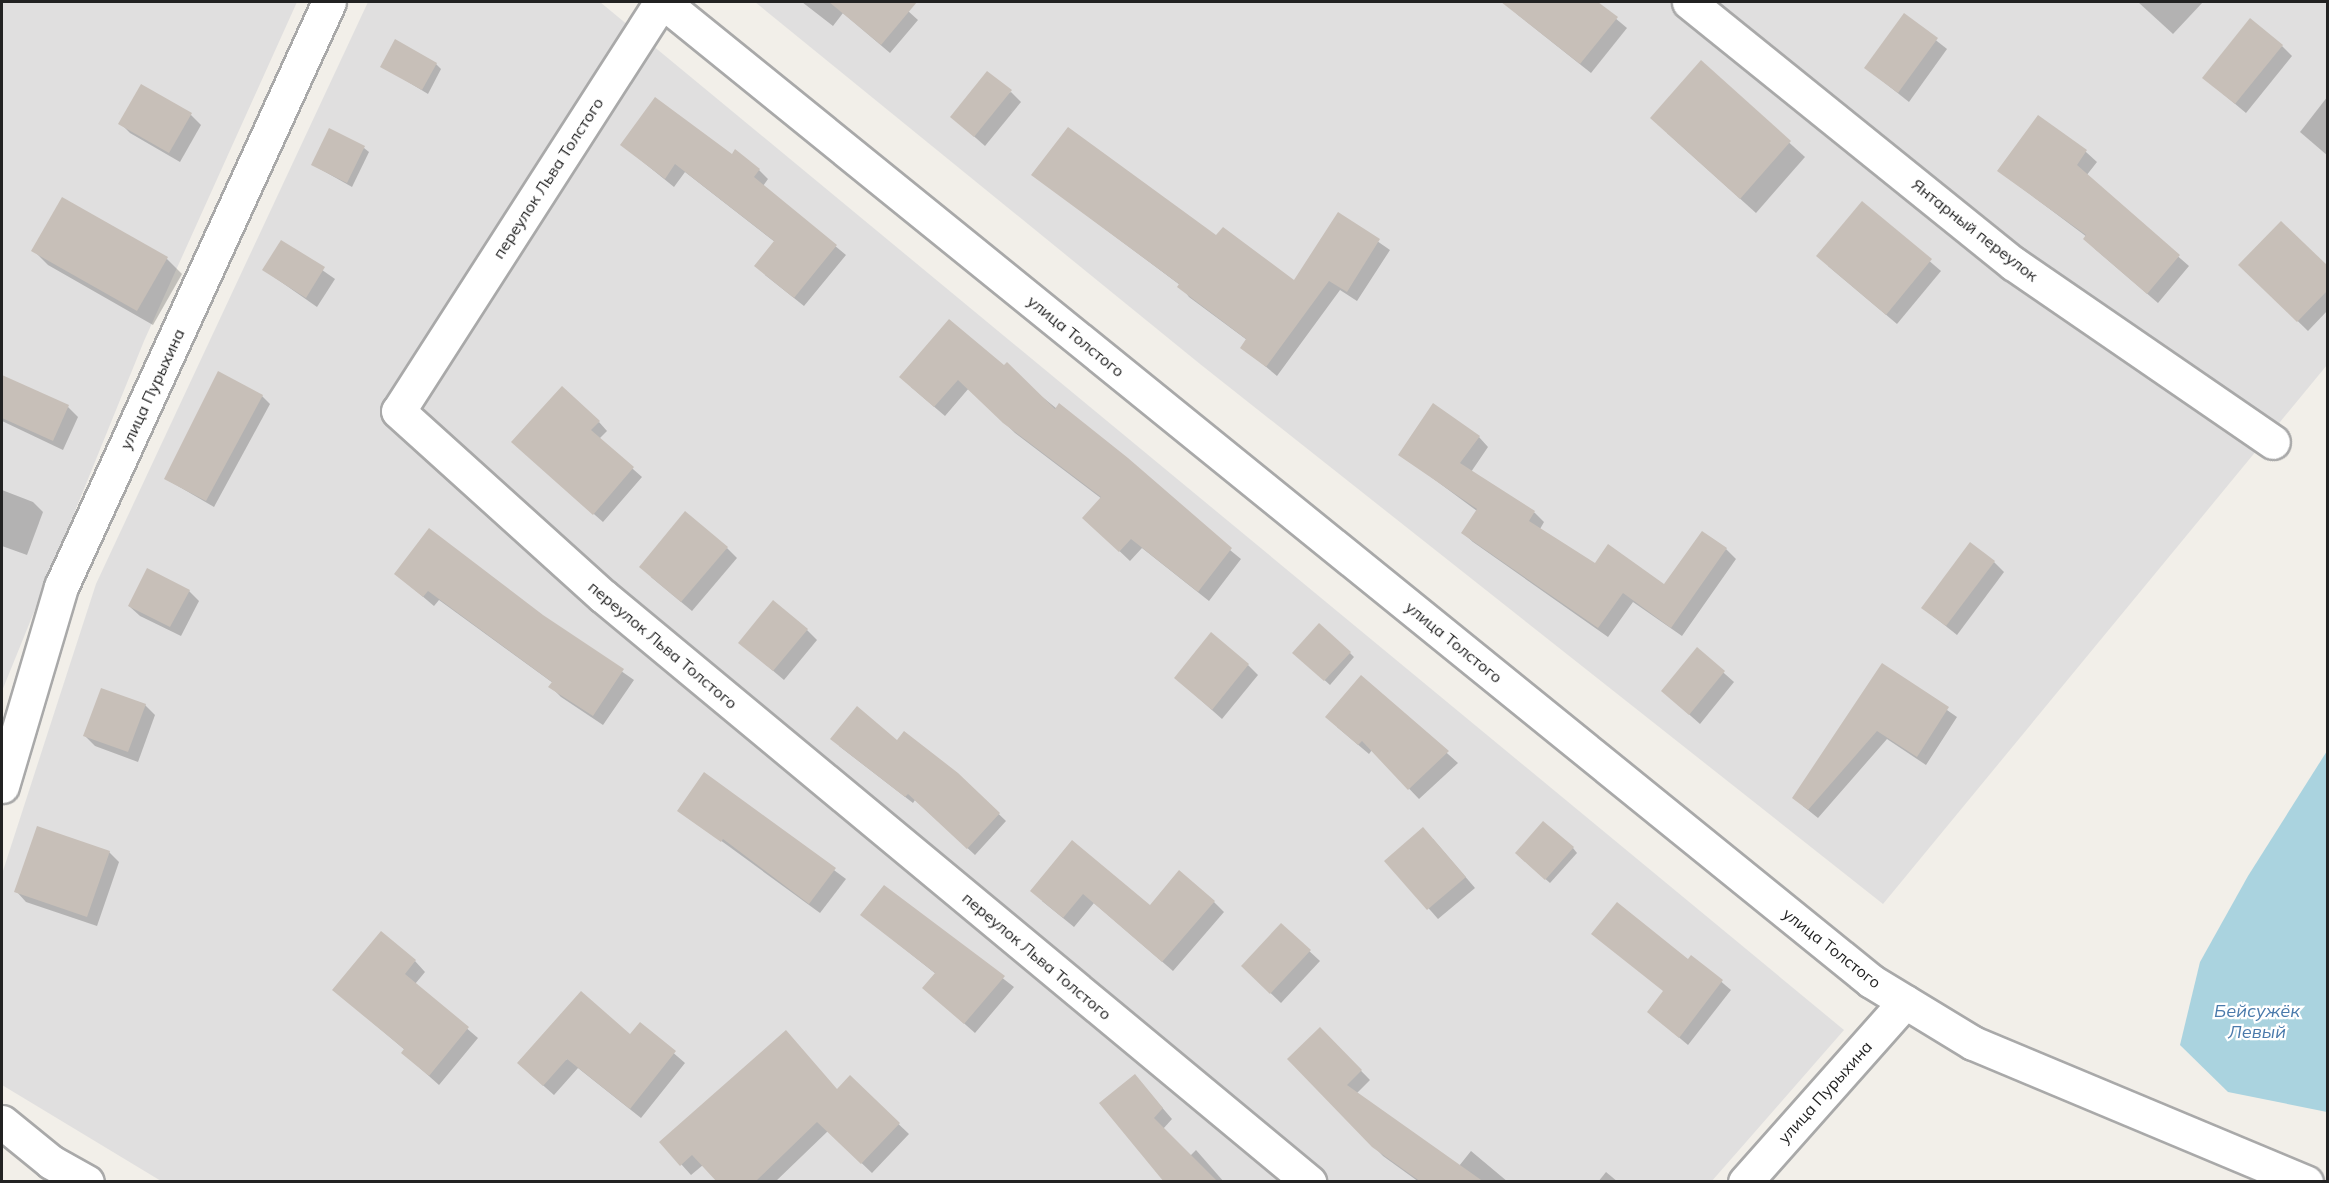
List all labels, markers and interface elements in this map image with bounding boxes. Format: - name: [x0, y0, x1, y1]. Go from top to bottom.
- street label: переулок Льва Толстого: [489, 94, 607, 262]
- street label: Янтарный переулок: [1908, 175, 2042, 285]
- street label: улица Толстого: [1024, 291, 1128, 381]
- street label: улица Пурыхина: [116, 326, 188, 452]
- street label: переулок Льва Толстого: [585, 577, 741, 713]
- street label: улица Толстого: [1402, 597, 1506, 687]
- street label: переулок Льва Толстого: [959, 888, 1115, 1024]
- street label: улица Толстого: [1779, 904, 1885, 992]
- water label: Бейсужёк Левый: [2214, 1001, 2300, 1044]
- street label: улица Пурыхина: [1774, 1037, 1876, 1147]

